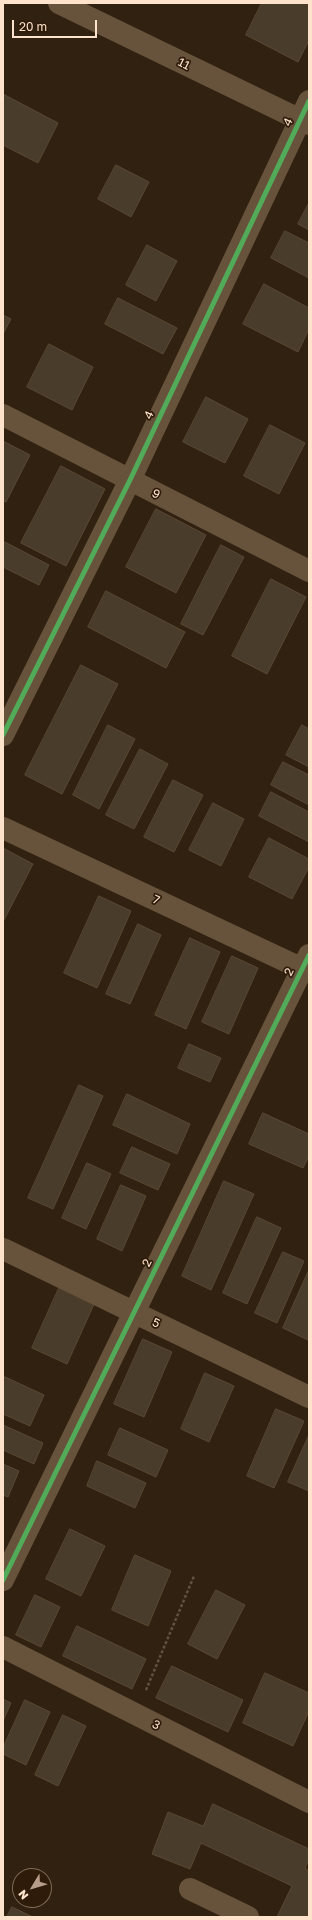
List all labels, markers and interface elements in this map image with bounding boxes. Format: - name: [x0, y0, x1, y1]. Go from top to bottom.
- scale bar: [14, 12, 99, 38]
- text: 20 m: [19, 19, 47, 34]
- street label: 11: [176, 55, 192, 73]
- street label: 4: [280, 116, 296, 128]
- street label: 4: [141, 409, 157, 421]
- street label: 9: [149, 486, 163, 502]
- street label: 7: [150, 892, 162, 908]
- street label: 2: [281, 966, 297, 978]
- street label: 2: [139, 1257, 155, 1269]
- street label: 5: [150, 1315, 162, 1331]
- street label: 3: [150, 1717, 162, 1733]
- north arrow: [12, 1868, 52, 1908]
- text: N: [15, 1888, 31, 1902]

